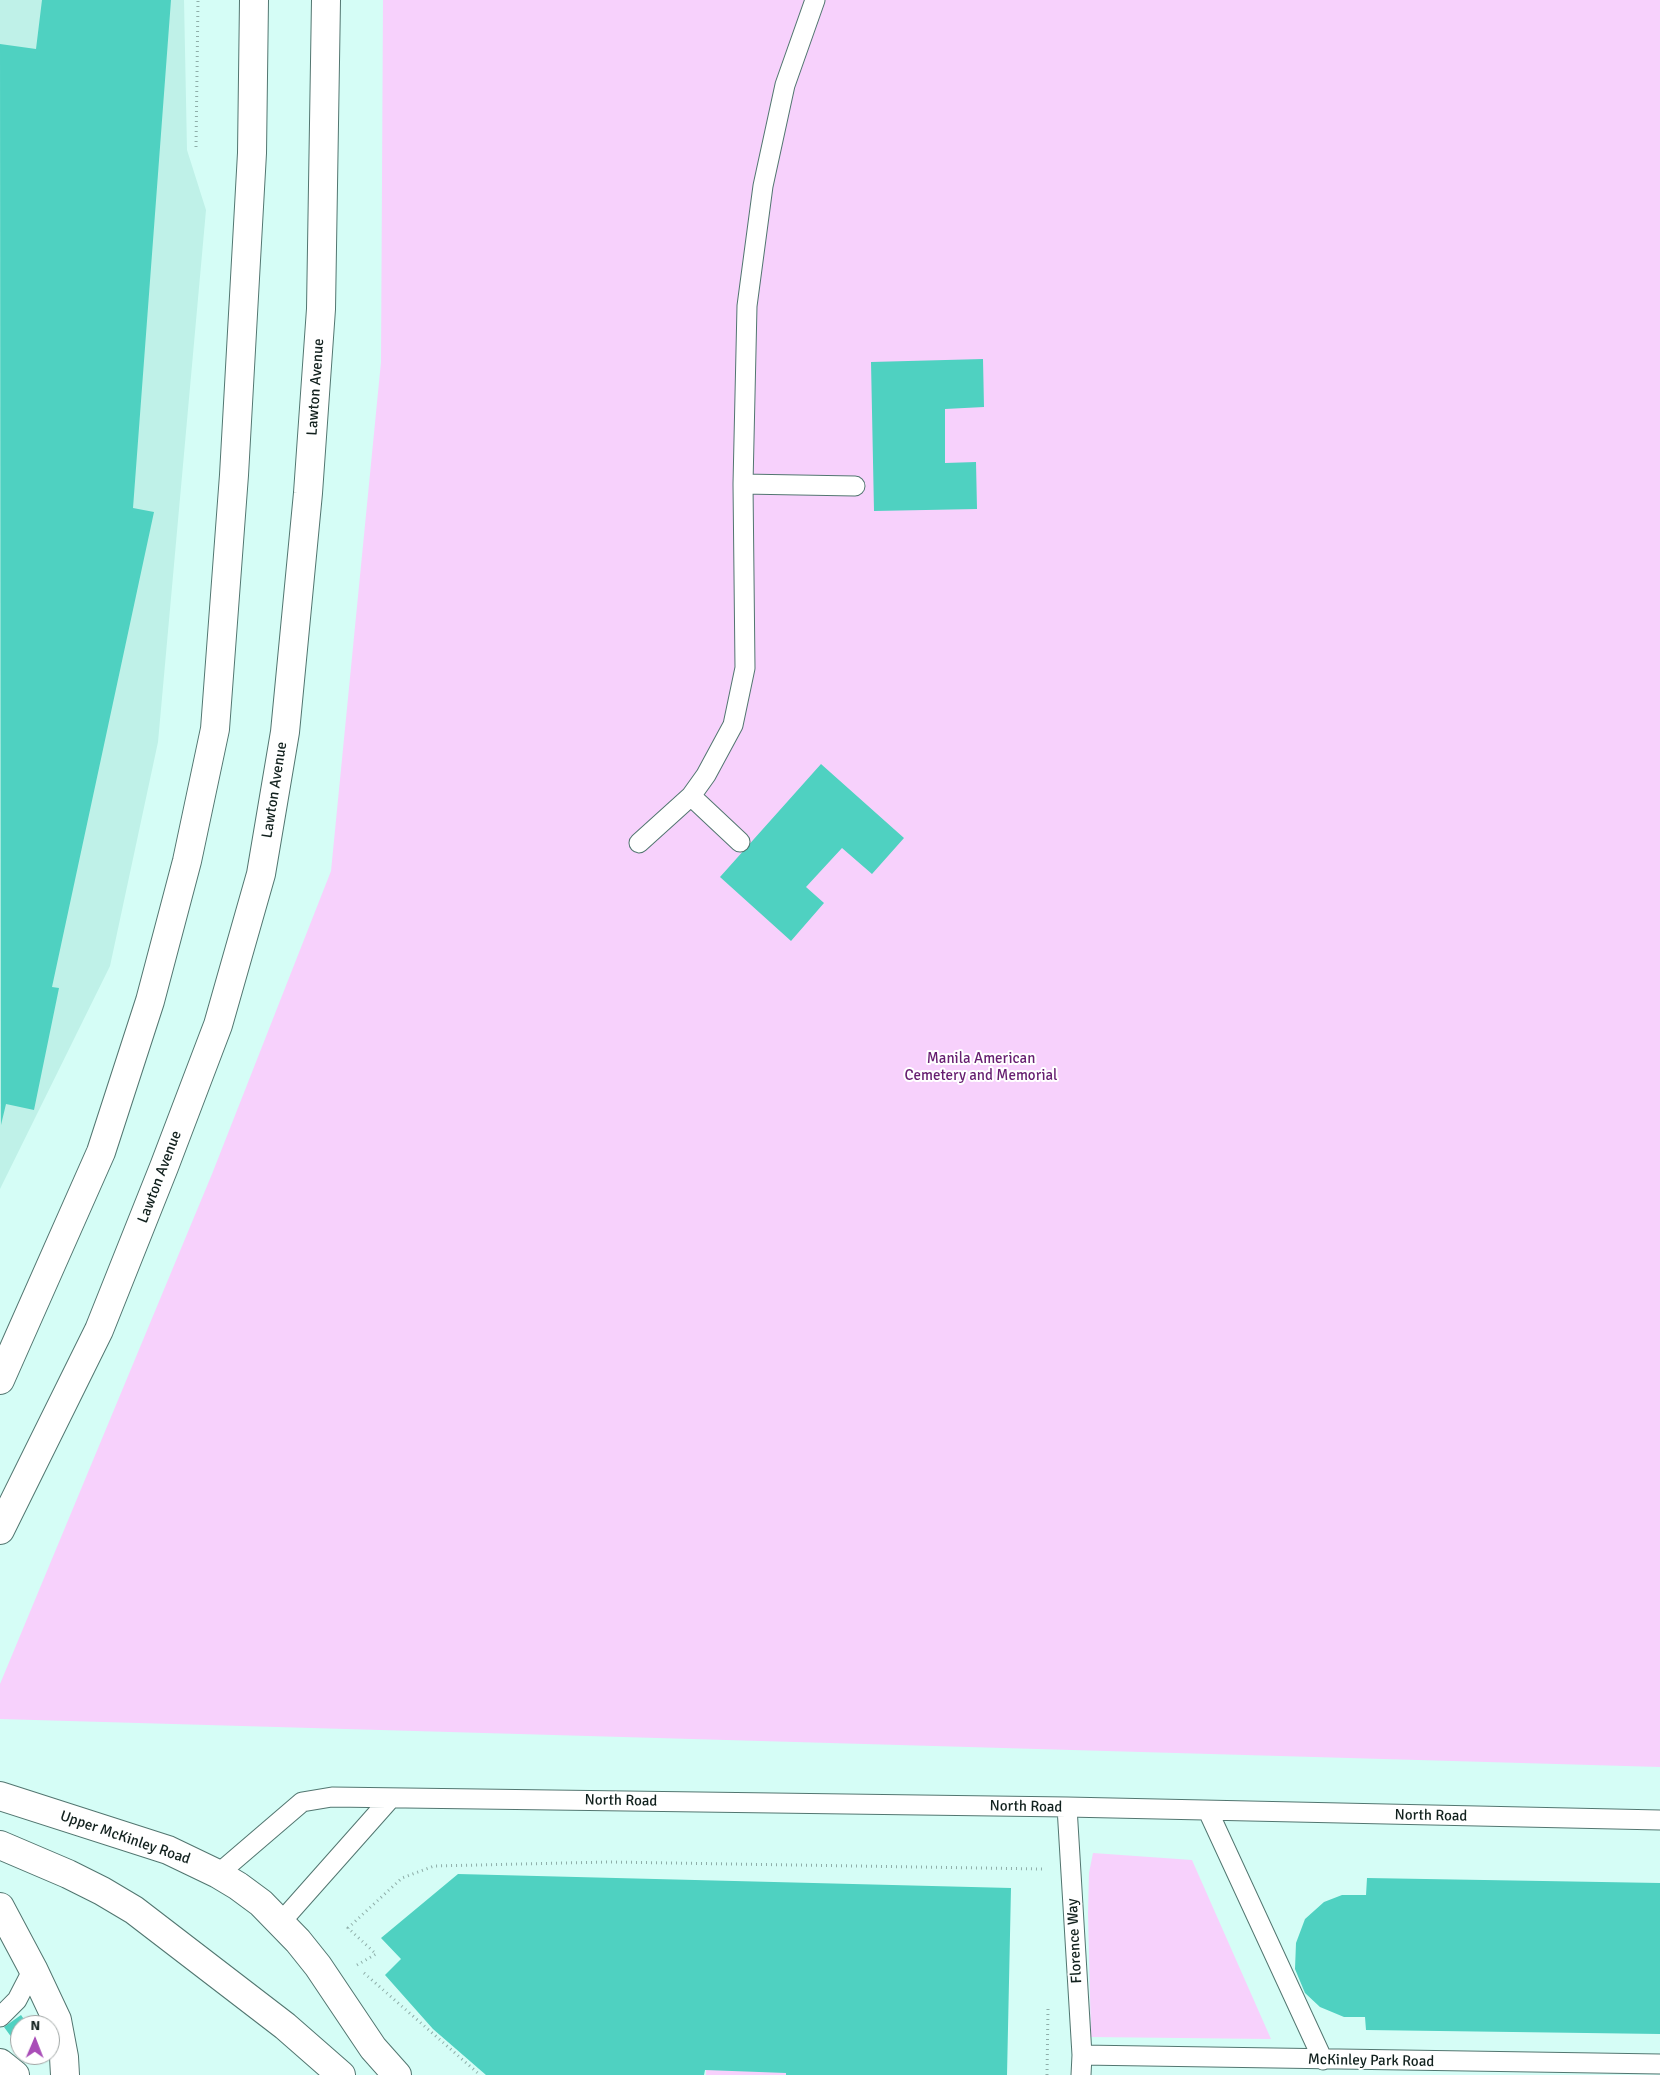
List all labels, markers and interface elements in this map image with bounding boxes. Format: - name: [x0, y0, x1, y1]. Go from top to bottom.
- street label: Lawton Avenue: [304, 338, 328, 436]
- street label: Lawton Avenue: [258, 740, 292, 840]
- park label: Manila American Cemetery and Memorial: [904, 1050, 1058, 1085]
- street label: Lawton Avenue: [134, 1128, 186, 1226]
- street label: North Road: [585, 1791, 657, 1811]
- street label: North Road: [990, 1797, 1062, 1817]
- street label: North Road: [1395, 1806, 1467, 1826]
- street label: Upper McKinley Road: [57, 1807, 193, 1869]
- street label: Florence Way: [1064, 1898, 1086, 1984]
- north arrow: [10, 2015, 60, 2065]
- text: N: [30, 2017, 40, 2034]
- street label: McKinley Park Road: [1308, 2051, 1434, 2071]

